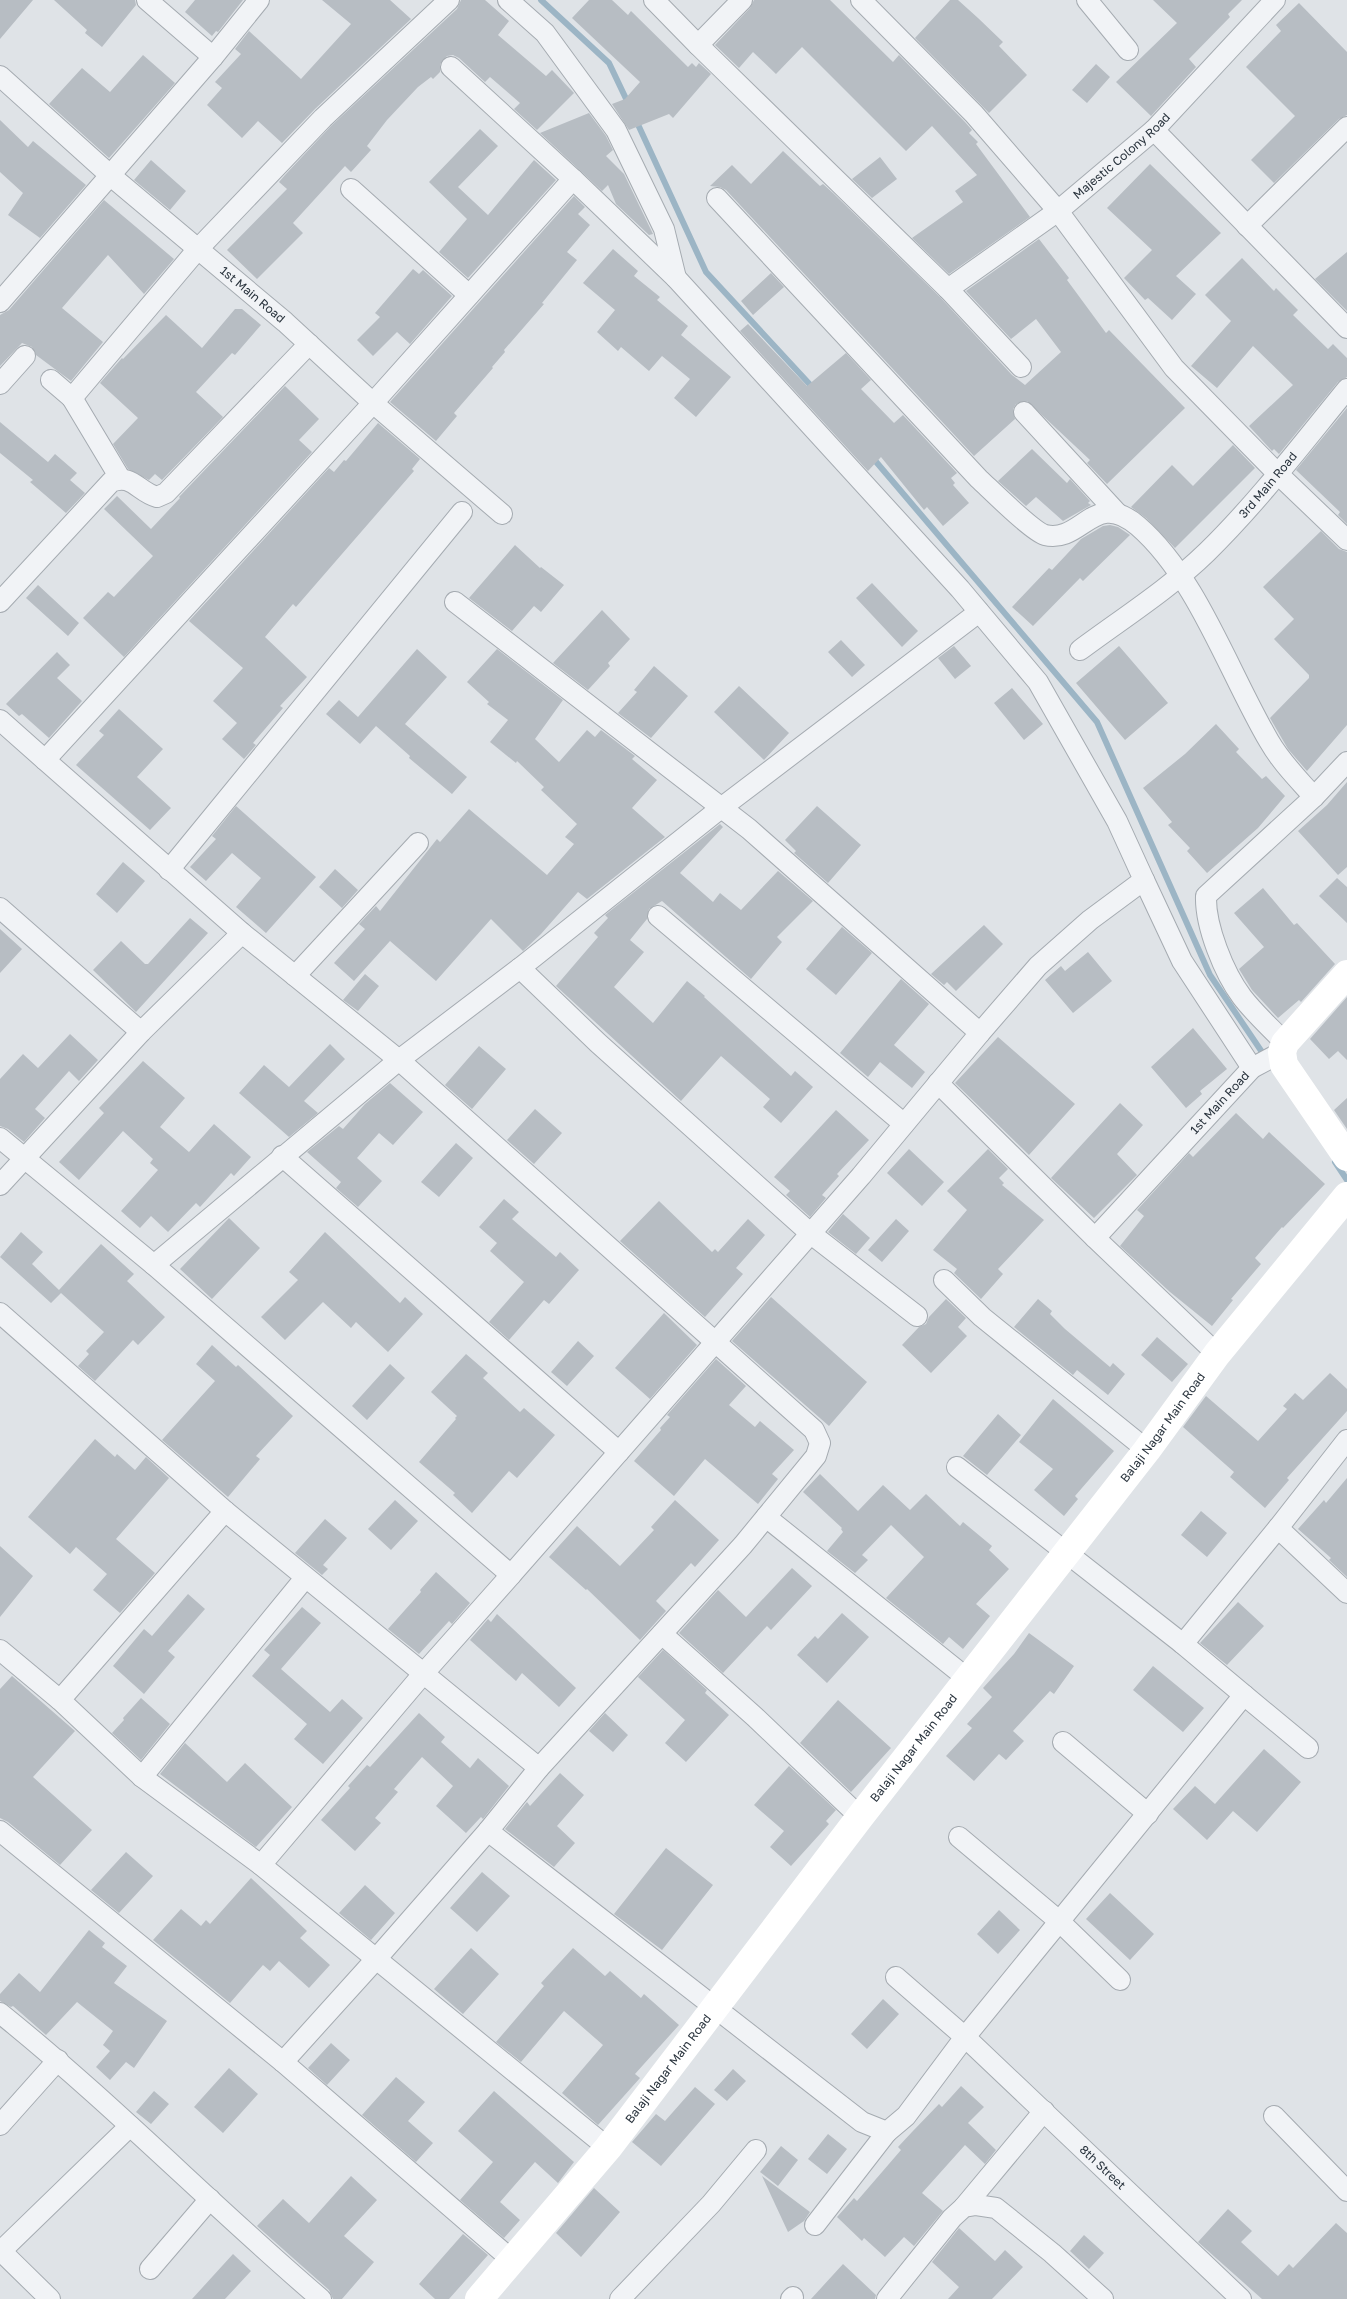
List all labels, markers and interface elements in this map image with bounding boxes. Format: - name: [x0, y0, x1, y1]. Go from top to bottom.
- street label: Majestic Colony Road: [1070, 110, 1173, 202]
- street label: 1st Main Road: [217, 263, 288, 326]
- street label: 3rd Main Road: [1235, 449, 1300, 521]
- street label: 1st Main Road: [1187, 1068, 1252, 1137]
- street label: Balaji Nagar Main Road: [1117, 1369, 1208, 1485]
- street label: Balaji Nagar Main Road: [867, 1691, 960, 1805]
- street label: Balaji Nagar Main Road: [622, 2011, 714, 2126]
- street label: 8th Street: [1077, 2142, 1129, 2193]

